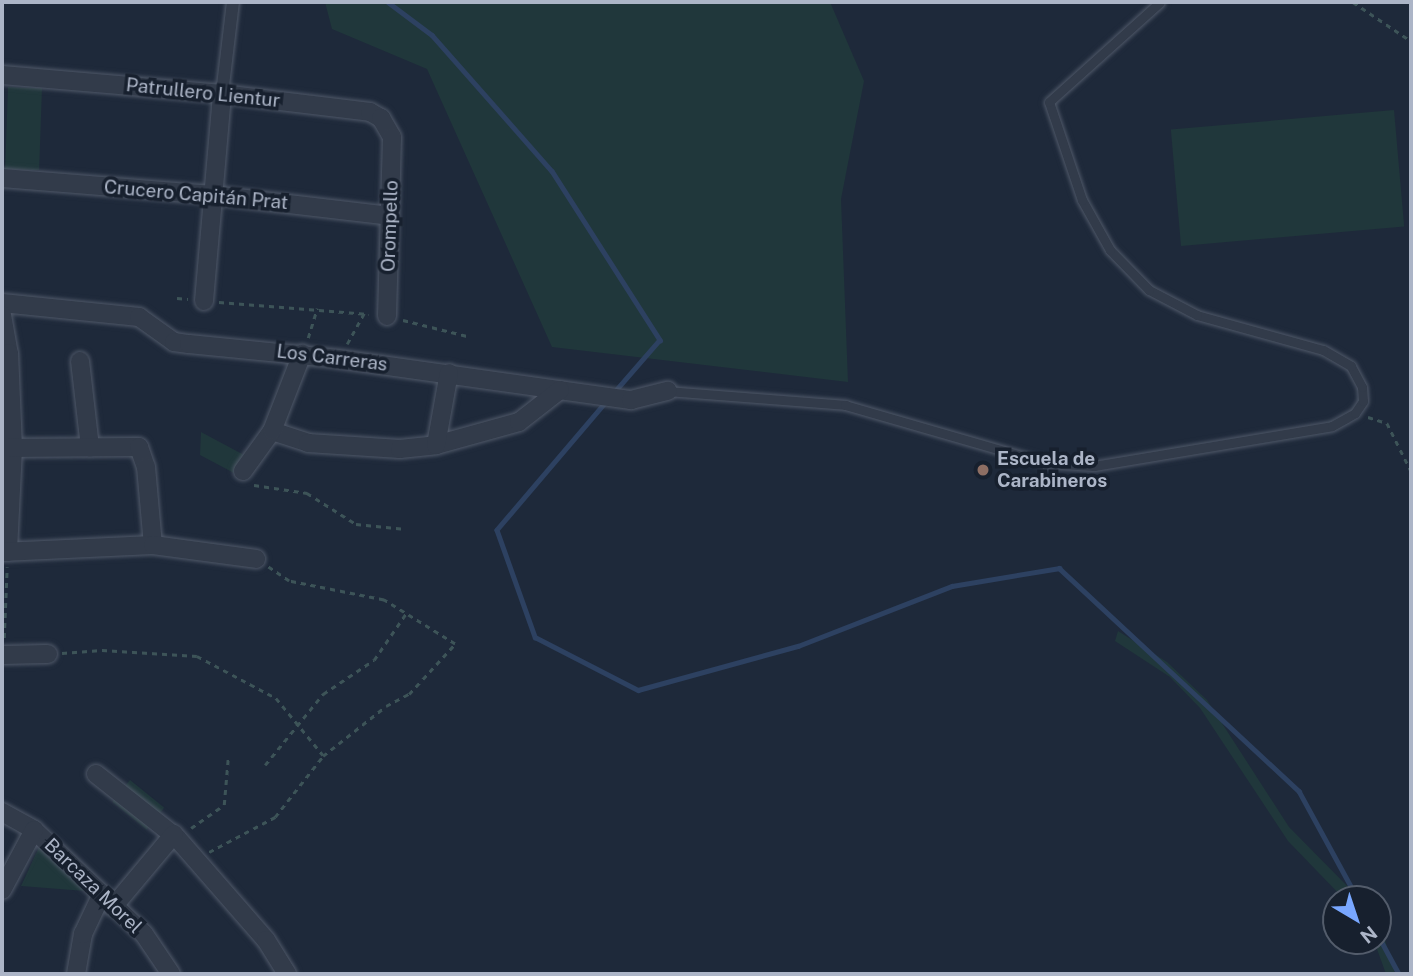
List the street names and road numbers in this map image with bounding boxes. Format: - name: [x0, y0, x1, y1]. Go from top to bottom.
- street label: Patrullero Lientur: [125, 74, 281, 112]
- street label: Crucero Capitán Prat: [103, 176, 289, 214]
- street label: Orompello: [377, 180, 403, 272]
- street label: Los Carreras: [275, 340, 389, 376]
- street label: Barcaza Morel: [39, 834, 147, 938]

